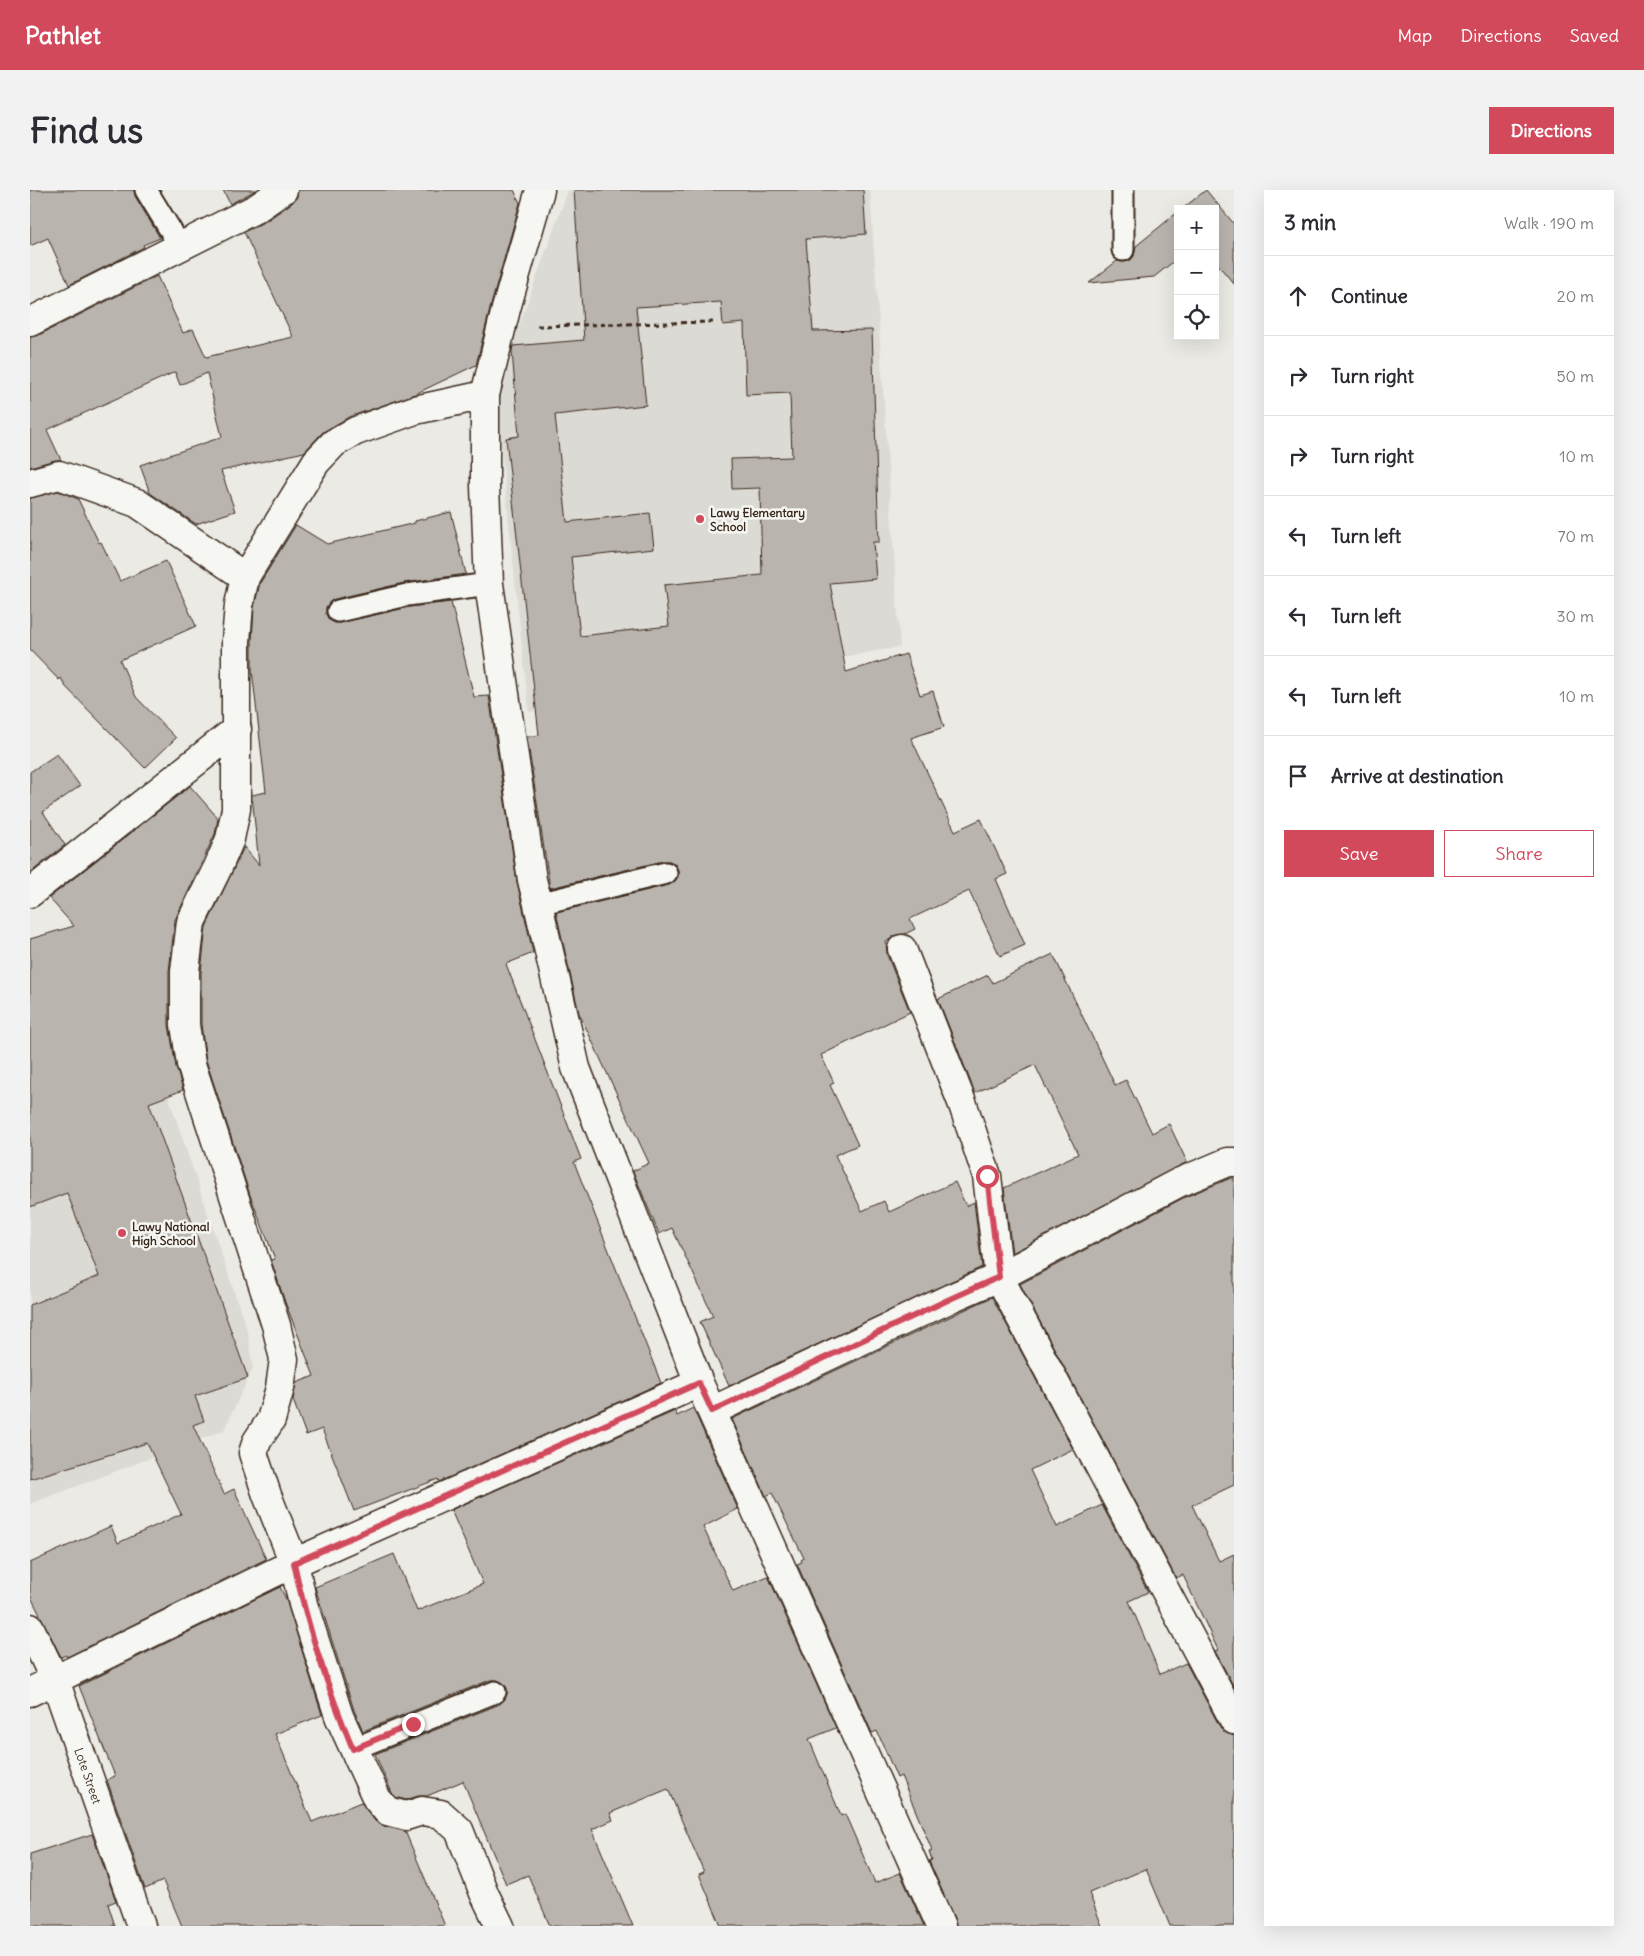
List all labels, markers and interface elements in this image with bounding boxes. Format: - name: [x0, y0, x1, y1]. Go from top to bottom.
- text: Pathlet: [25, 20, 101, 50]
- text: Map: [1397, 24, 1432, 47]
- text: Directions: [1460, 24, 1542, 47]
- text: Saved: [1570, 24, 1619, 47]
- button: Directions: [1489, 107, 1614, 154]
- text: Find us: [30, 108, 143, 152]
- map controls: [1174, 205, 1219, 340]
- button: +: [1174, 205, 1219, 250]
- text: 3 min: [1284, 209, 1336, 236]
- text: Walk · 190 m: [1504, 213, 1594, 233]
- button: −: [1174, 250, 1219, 295]
- icon: ahead: [1284, 282, 1312, 310]
- text: Continue: [1331, 284, 1408, 308]
- text: 20 m: [1557, 286, 1594, 306]
- button: locate: [1174, 295, 1219, 340]
- icon: right: [1284, 362, 1312, 390]
- text: Turn right: [1331, 364, 1414, 388]
- text: 50 m: [1556, 366, 1594, 386]
- icon: right: [1284, 442, 1312, 470]
- text: Turn right: [1331, 444, 1414, 468]
- text: 10 m: [1559, 446, 1594, 466]
- place label: Lawy Elementary School: [710, 505, 805, 534]
- marker: Lawy Elementary School: [694, 513, 706, 525]
- icon: left: [1284, 522, 1312, 550]
- text: Turn left: [1331, 524, 1401, 548]
- text: 70 m: [1558, 526, 1594, 546]
- icon: left: [1284, 602, 1312, 630]
- text: Turn left: [1331, 604, 1401, 628]
- text: 30 m: [1557, 606, 1594, 626]
- icon: left: [1284, 682, 1312, 710]
- text: Turn left: [1331, 684, 1401, 708]
- text: 10 m: [1559, 686, 1594, 706]
- icon: arrive: [1284, 762, 1312, 790]
- text: Arrive at destination: [1331, 764, 1504, 788]
- button: Save: [1284, 830, 1434, 877]
- button: Share: [1444, 830, 1594, 877]
- route start: [976, 1165, 999, 1188]
- place label: Lawy National High School: [132, 1219, 210, 1249]
- marker: Lawy National High School: [116, 1227, 128, 1239]
- route end: [402, 1713, 425, 1736]
- street label: Lote Street: [72, 1746, 105, 1806]

